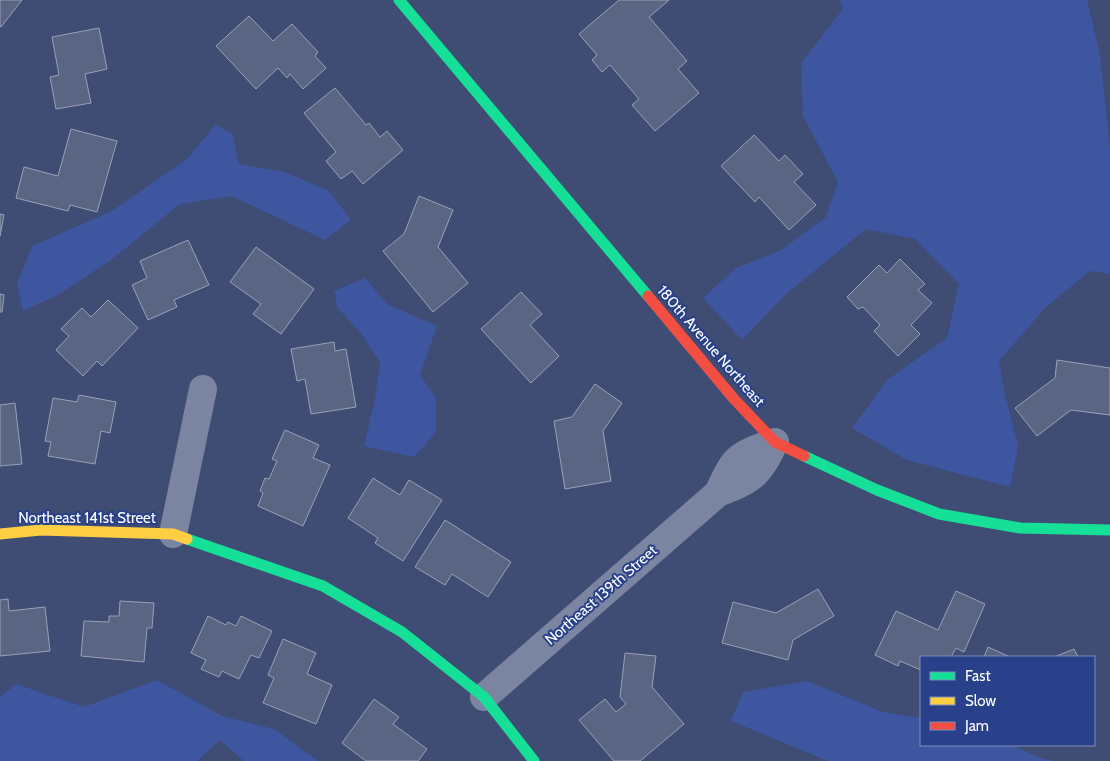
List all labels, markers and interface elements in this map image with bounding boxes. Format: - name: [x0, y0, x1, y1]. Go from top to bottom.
- street label: 180th Avenue Northeast: [653, 282, 769, 410]
- street label: Northeast 141st Street: [18, 509, 156, 527]
- street label: Northeast 139th Street: [541, 541, 661, 649]
- legend: [920, 656, 1095, 746]
- text: Fast: [965, 667, 990, 685]
- text: Slow: [965, 692, 996, 710]
- text: Jam: [964, 717, 989, 735]

